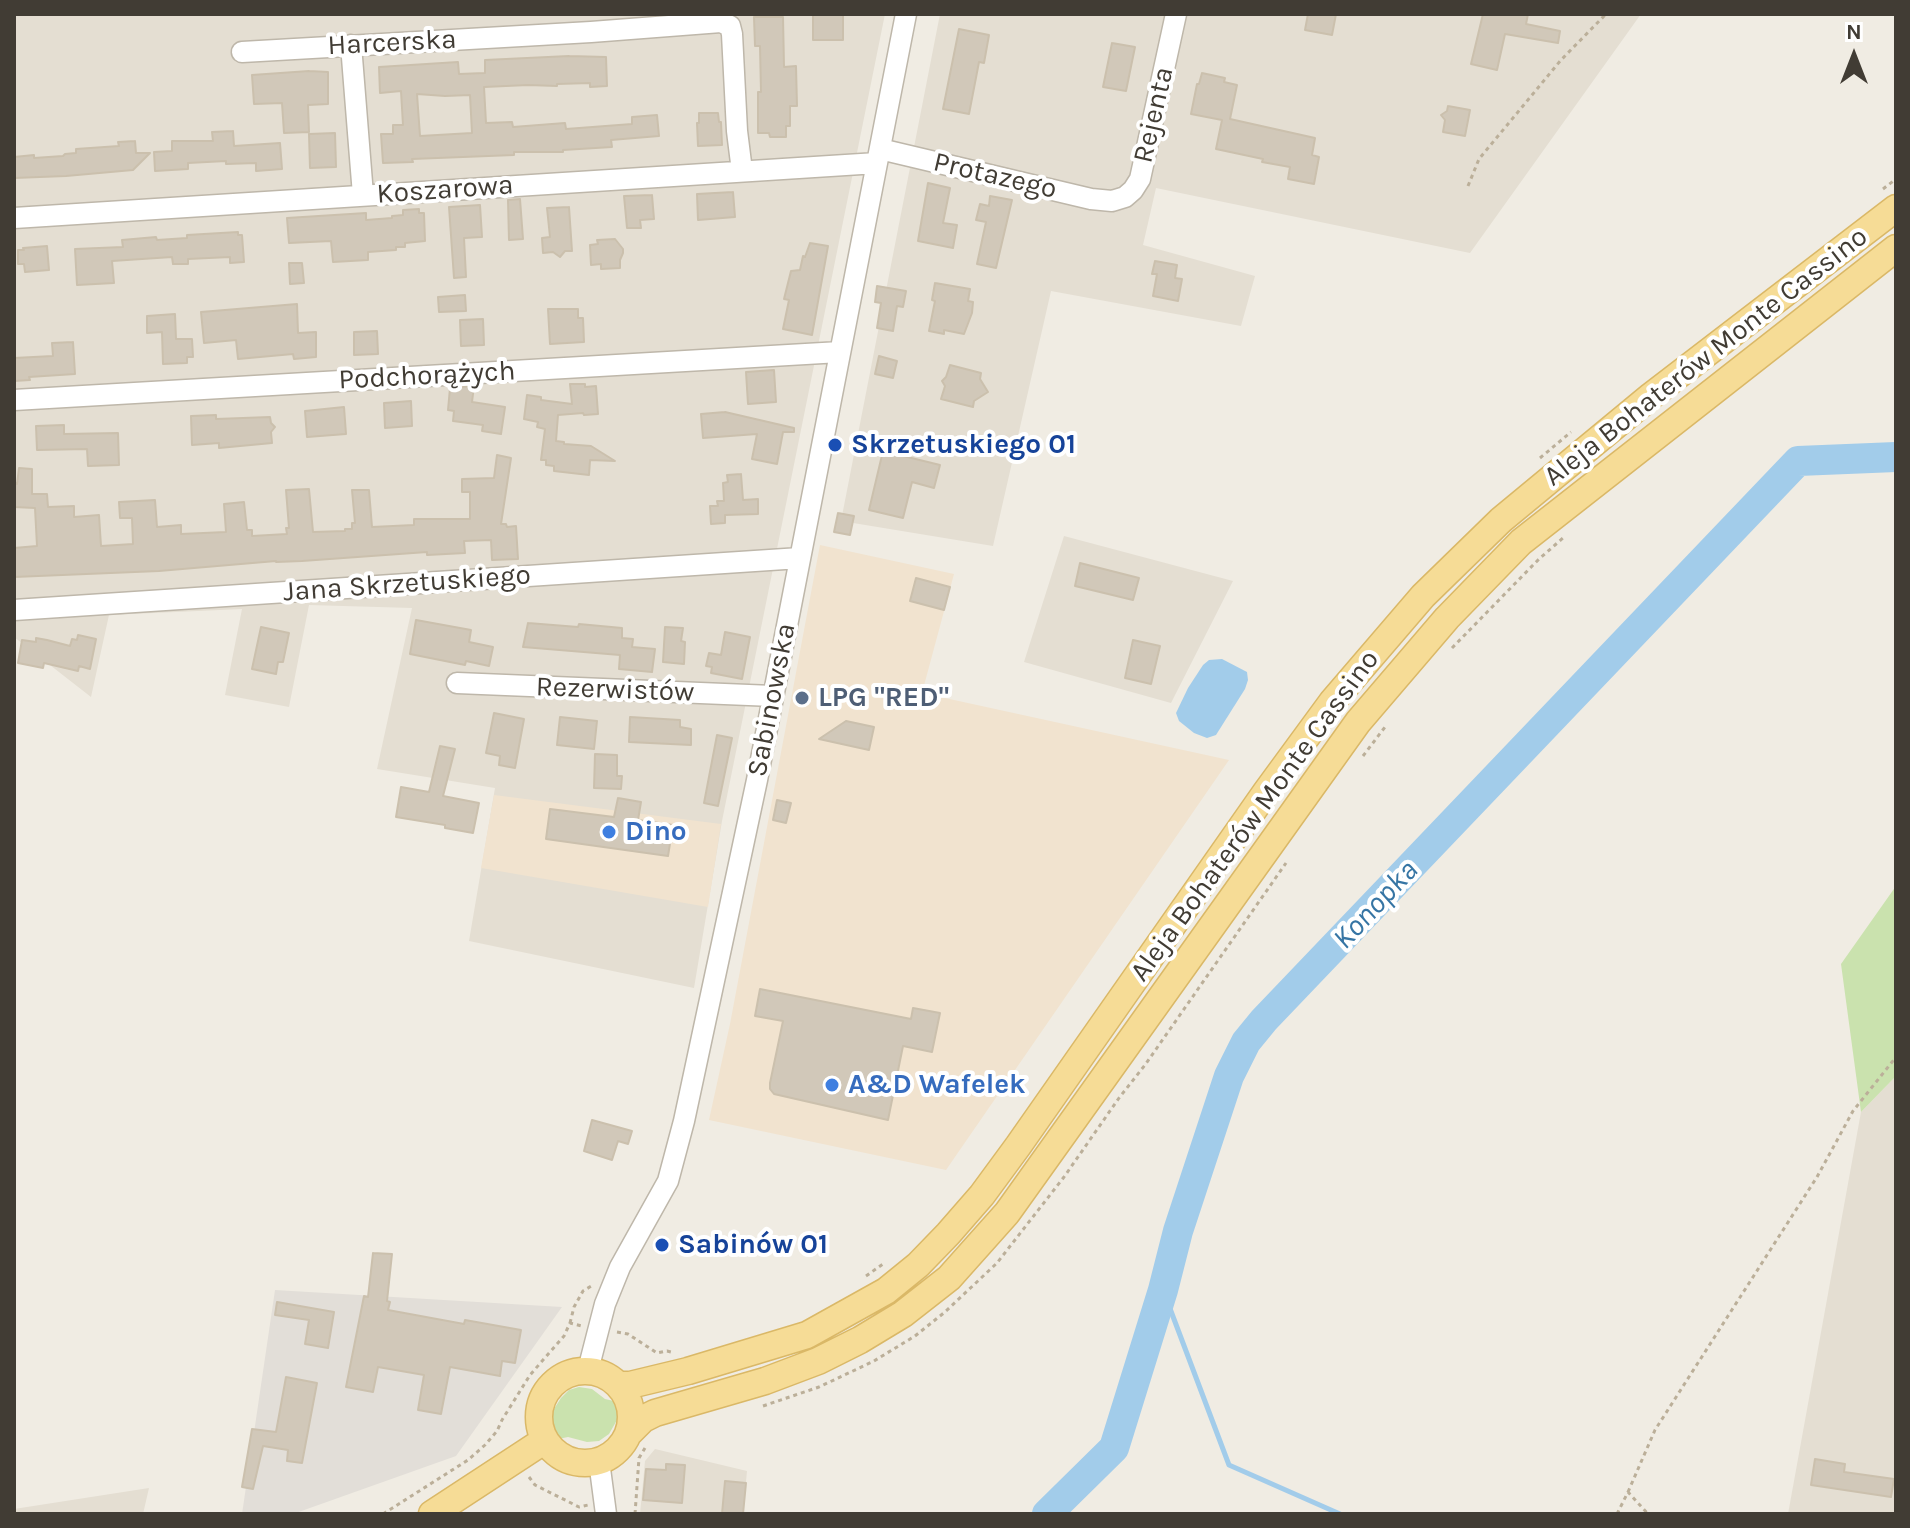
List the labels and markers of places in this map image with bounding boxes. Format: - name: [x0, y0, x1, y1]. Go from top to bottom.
- place label: Skrzetuskiego 01: [851, 428, 1076, 462]
- marker: Skrzetuskiego 01: [826, 436, 844, 454]
- place label: LPG "RED": [818, 681, 949, 715]
- marker: LPG "RED": [793, 689, 811, 707]
- place label: Dino: [625, 815, 687, 849]
- marker: Dino: [600, 823, 618, 841]
- place label: A&D Wafelek: [848, 1068, 1026, 1102]
- marker: A&D Wafelek: [823, 1076, 841, 1094]
- place label: Sabinów 01: [678, 1228, 828, 1262]
- marker: Sabinów 01: [653, 1236, 671, 1254]

